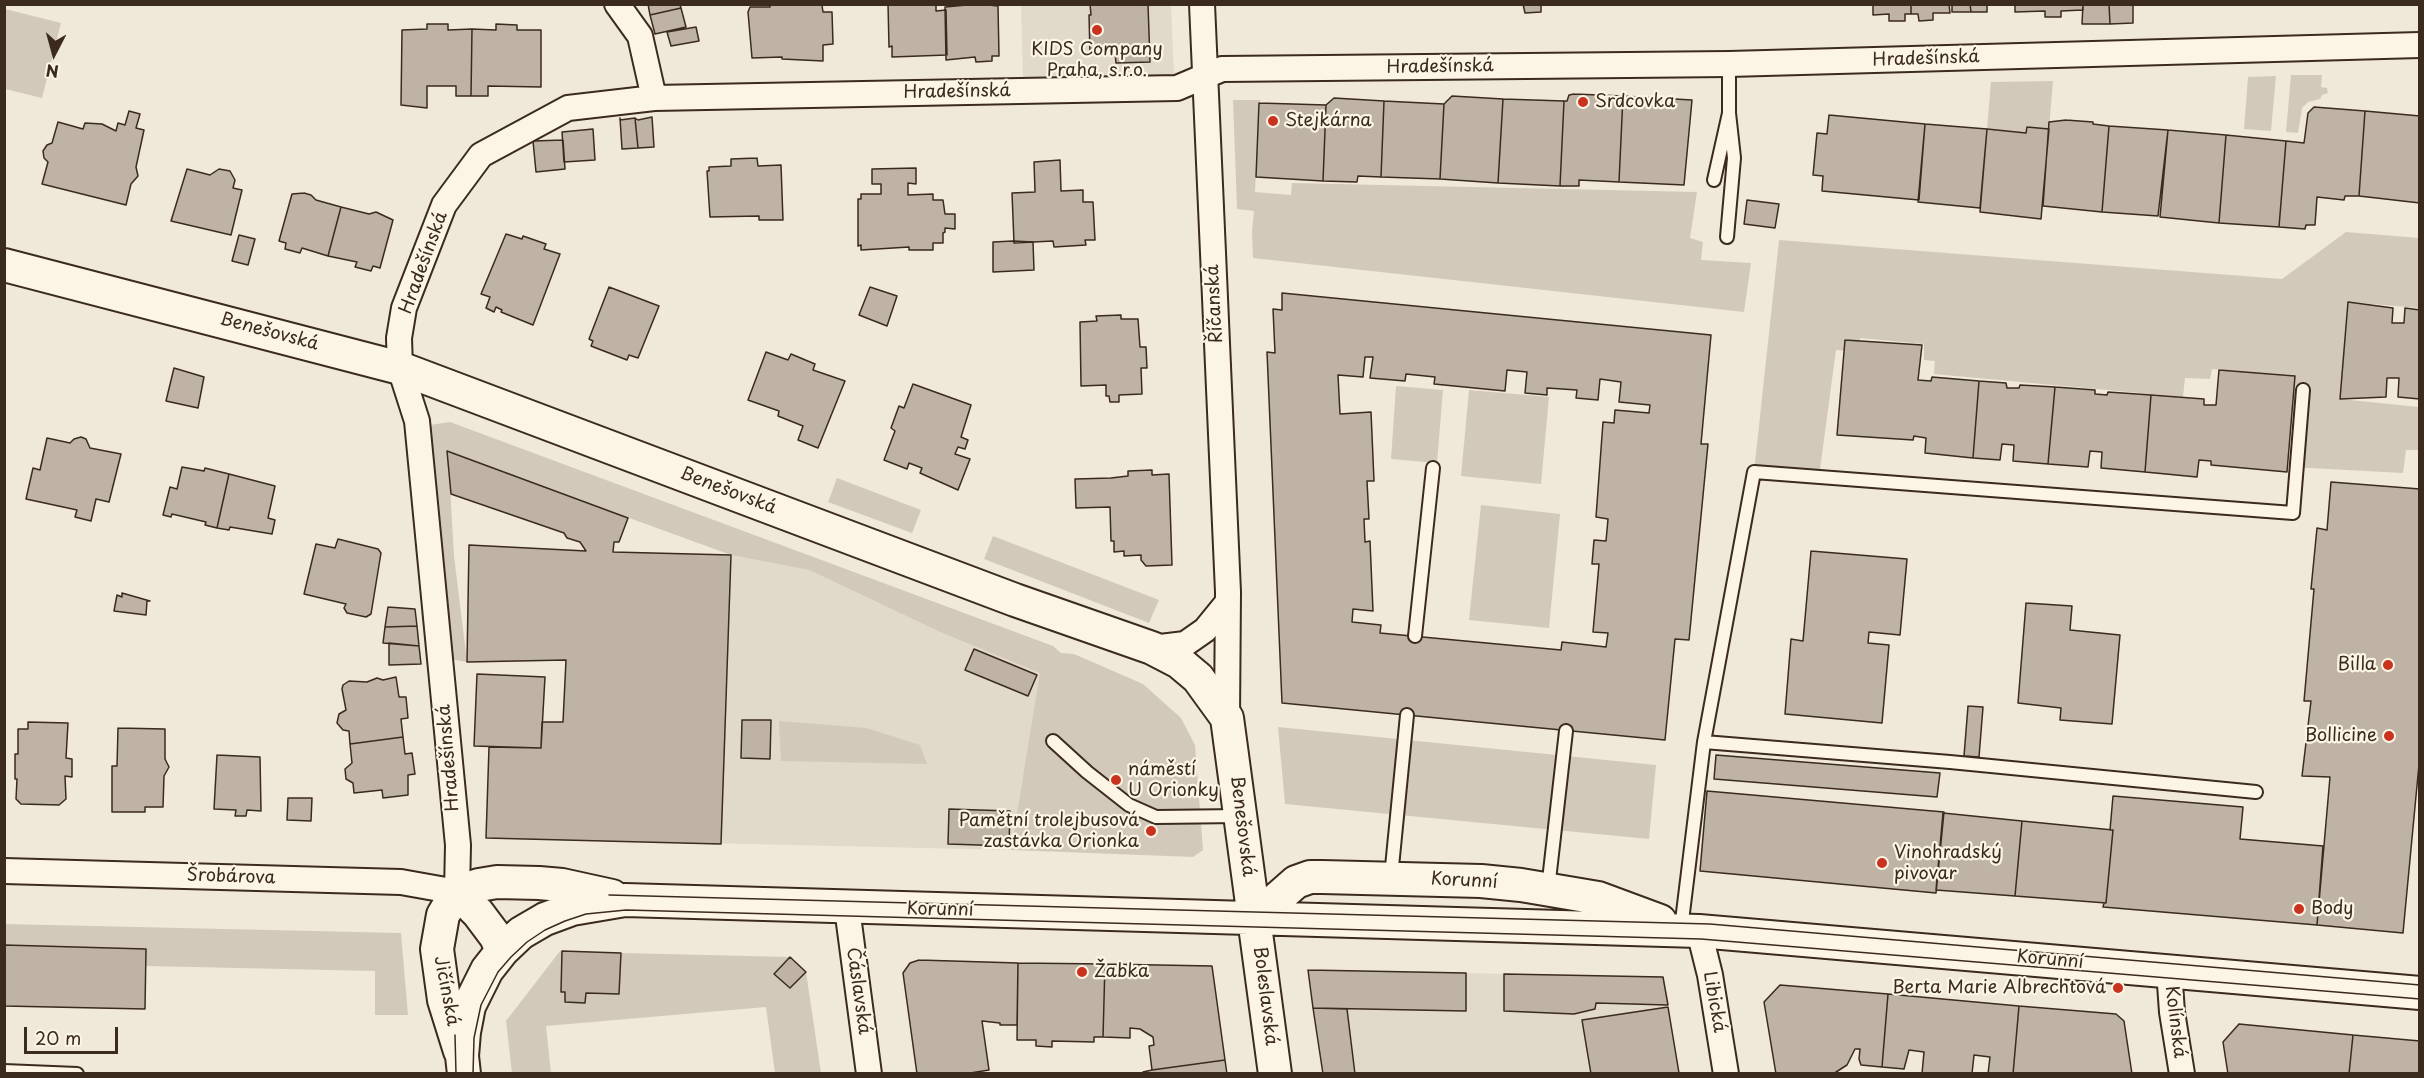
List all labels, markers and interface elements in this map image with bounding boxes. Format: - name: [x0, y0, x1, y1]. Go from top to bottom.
- marker: KIDS Company Praha, s.r.o.: [1090, 23, 1104, 37]
- north arrow: [24, 24, 84, 84]
- place label: KIDS Company Praha, s.r.o.: [1031, 39, 1163, 82]
- street label: Hradešínská: [1872, 46, 1980, 72]
- street label: Hradešínská: [1386, 55, 1494, 79]
- text: N: [45, 59, 60, 84]
- street label: Hradešínská: [903, 80, 1011, 104]
- place label: Srdcovka: [1595, 91, 1675, 113]
- marker: Srdcovka: [1576, 95, 1590, 109]
- place label: Stejkárna: [1285, 110, 1372, 132]
- marker: Stejkárna: [1266, 114, 1280, 128]
- street label: Hradešínská: [395, 209, 453, 317]
- street label: Říčanská: [1202, 264, 1228, 344]
- street label: Benešovská: [217, 308, 321, 356]
- street label: Benešovská: [677, 463, 779, 519]
- place label: Billa: [2337, 654, 2376, 676]
- marker: Billa: [2381, 658, 2395, 672]
- street label: Hradešínská: [434, 704, 464, 812]
- place label: Bollicine: [2305, 725, 2377, 747]
- marker: Bollicine: [2382, 729, 2396, 743]
- place label: náměstí U Orionky: [1128, 759, 1219, 802]
- marker: náměstí U Orionky: [1109, 773, 1123, 787]
- street label: Benešovská: [1225, 774, 1259, 878]
- place label: Pamětní trolejbusová zastávka Orionka: [958, 810, 1139, 852]
- marker: Pamětní trolejbusová zastávka Orionka: [1144, 824, 1158, 838]
- place label: Vinohradský pivovar: [1894, 842, 2002, 884]
- marker: Vinohradský pivovar: [1875, 856, 1889, 870]
- street label: Šrobárova: [186, 865, 276, 889]
- street label: Korunní: [1430, 868, 1498, 894]
- place label: Body: [2311, 898, 2353, 920]
- street label: Korunní: [906, 899, 974, 921]
- marker: Body: [2292, 902, 2306, 916]
- street label: Boleslavská: [1248, 945, 1282, 1047]
- street label: Čáslavská: [841, 946, 875, 1036]
- street label: Korunní: [2016, 946, 2084, 974]
- street label: Jičínská: [429, 954, 463, 1028]
- place label: Žabka: [1094, 961, 1149, 983]
- marker: Žabka: [1075, 965, 1089, 979]
- street label: Libická: [1698, 970, 1730, 1034]
- place label: Berta Marie Albrechtová: [1892, 977, 2106, 999]
- marker: Berta Marie Albrechtová: [2111, 981, 2125, 995]
- street label: Kolínská: [2160, 985, 2190, 1059]
- scale bar: [27, 1015, 122, 1053]
- text: 20 m: [35, 1024, 81, 1051]

